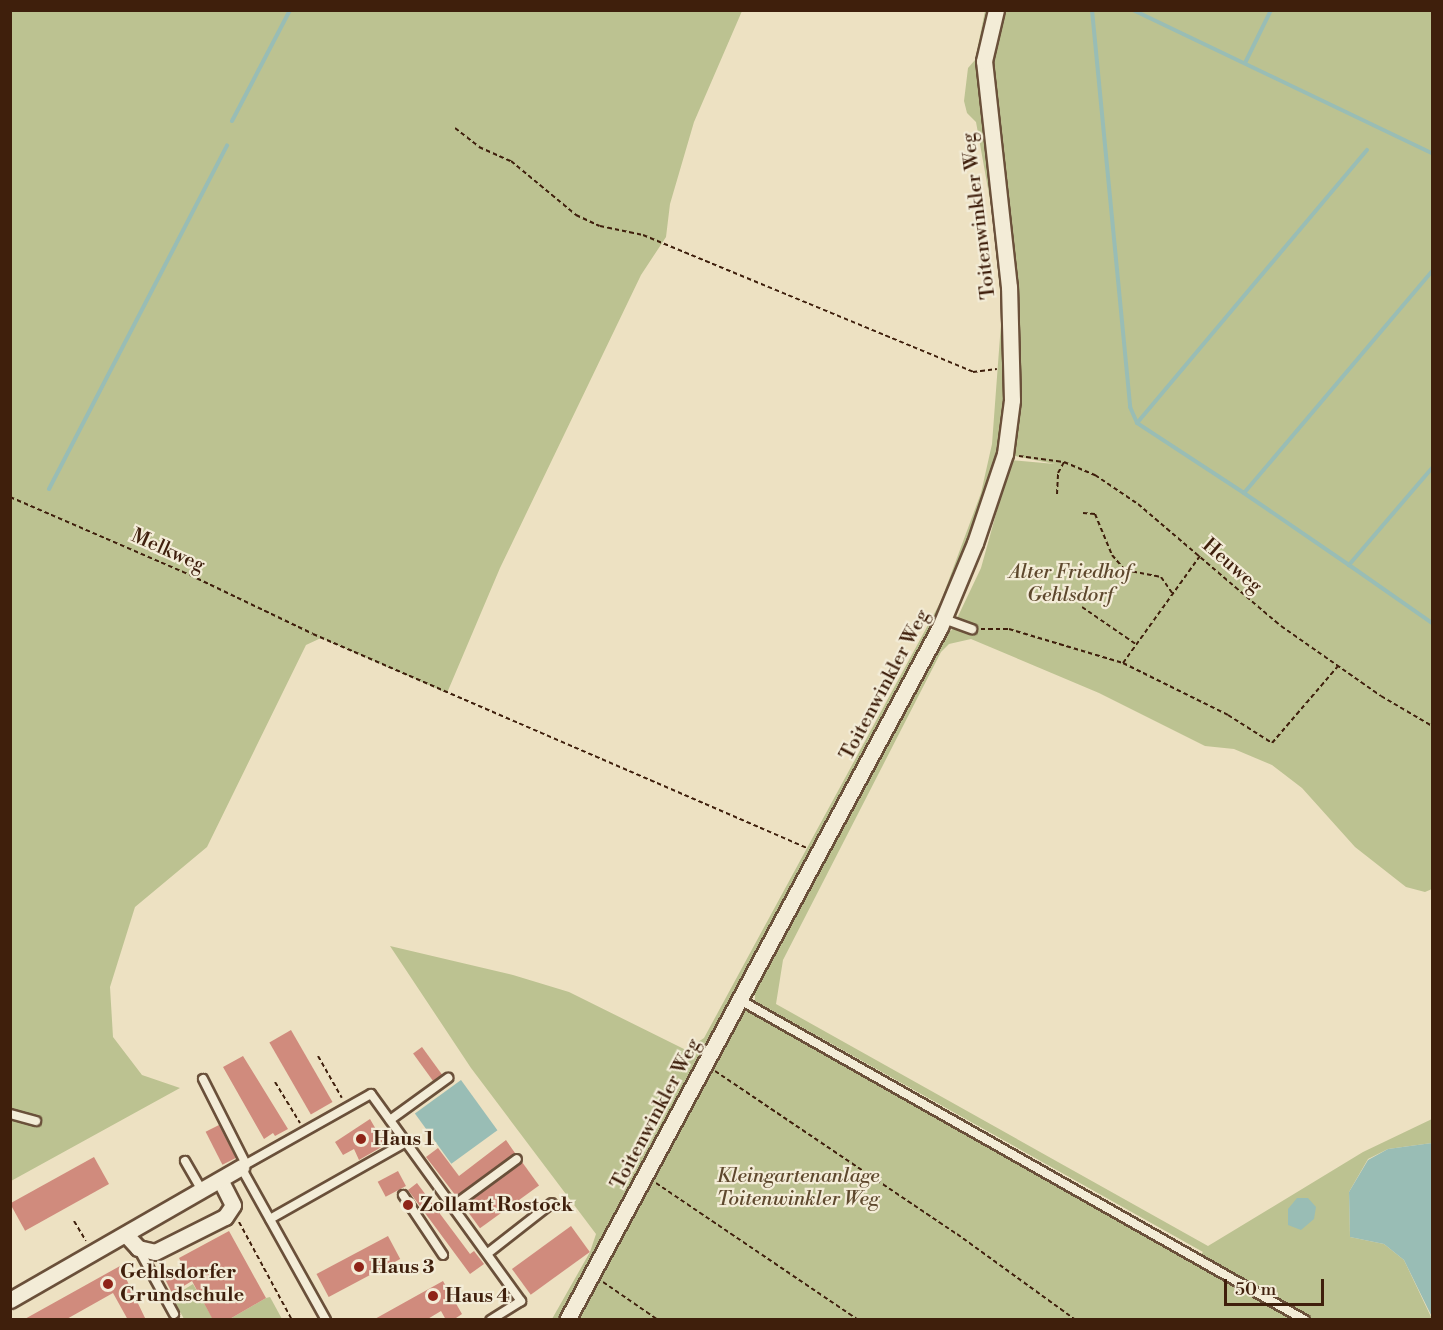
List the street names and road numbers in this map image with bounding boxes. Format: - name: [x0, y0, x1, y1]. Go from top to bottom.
- street label: Toitenwinkler Weg: [957, 131, 1001, 301]
- street label: Melkweg: [127, 524, 209, 578]
- street label: Heuweg: [1197, 533, 1267, 599]
- street label: Toitenwinkler Weg: [835, 605, 935, 765]
- street label: Toitenwinkler Weg: [606, 1034, 706, 1194]

